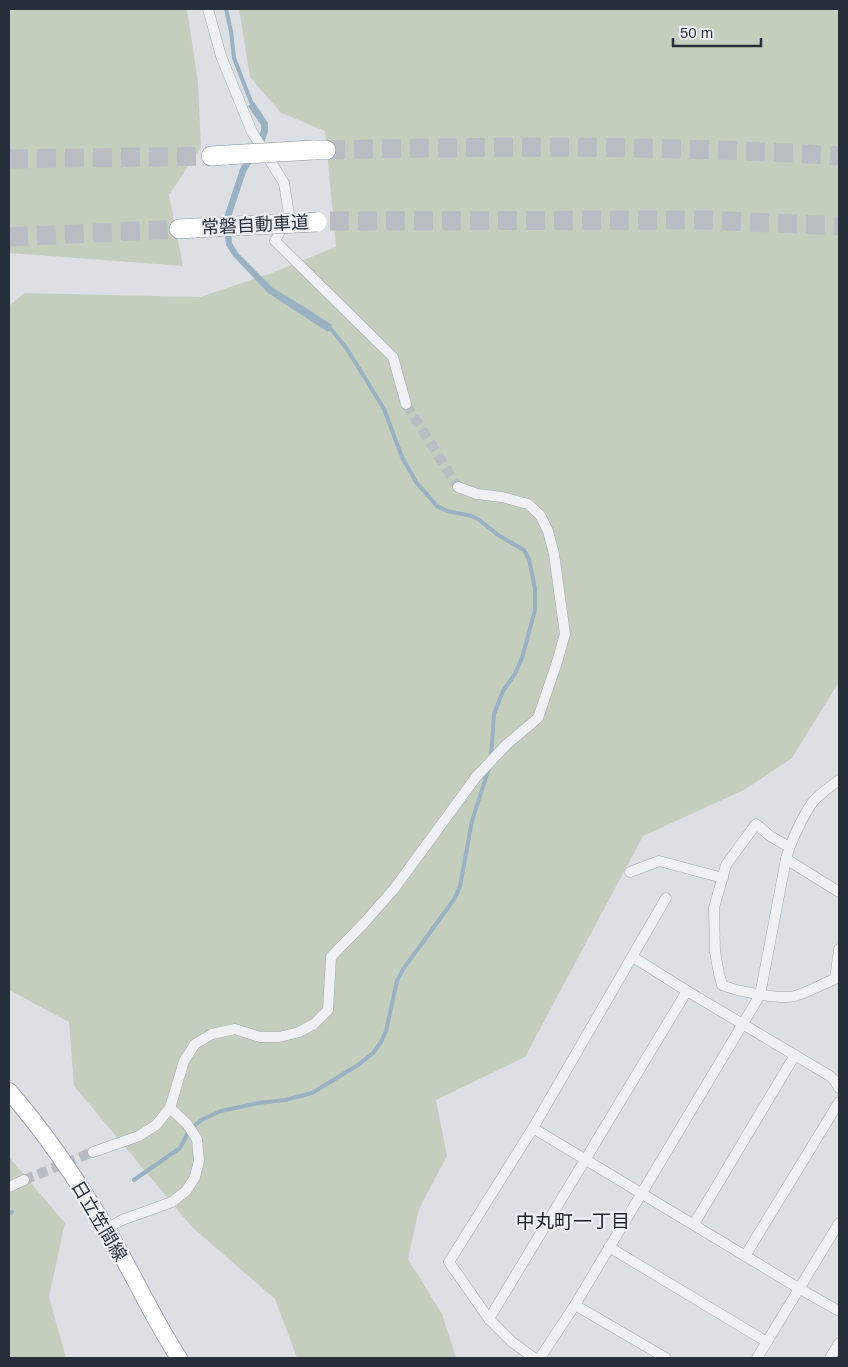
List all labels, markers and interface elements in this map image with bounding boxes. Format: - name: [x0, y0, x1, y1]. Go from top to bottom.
- scale bar: [673, 15, 760, 47]
- text: 50 m: [680, 24, 713, 41]
- street label: 常磐自動車道: [201, 212, 309, 238]
- street label: 日立笠間線: [67, 1177, 131, 1265]
- district label: 中丸町一丁目: [516, 1211, 630, 1232]

